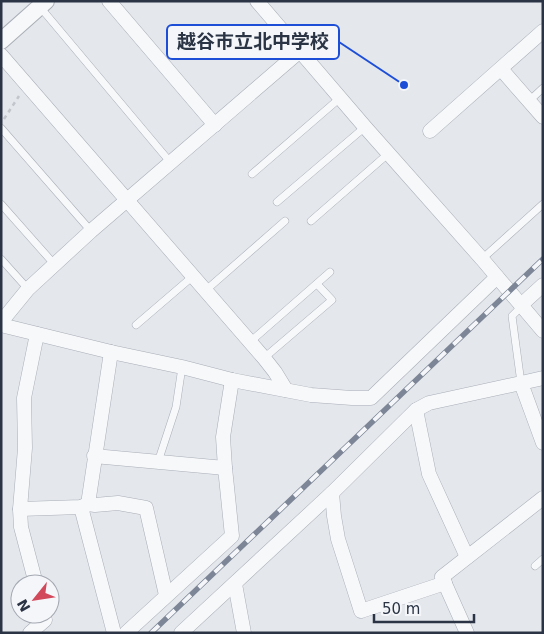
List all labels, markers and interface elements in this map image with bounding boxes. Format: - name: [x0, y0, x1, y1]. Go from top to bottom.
- callout: 越谷市立北中学校: [167, 25, 339, 59]
- text: 越谷市立北中学校: [177, 30, 329, 52]
- north arrow: [10, 574, 60, 624]
- scale bar: [374, 592, 474, 624]
- text: N: [14, 596, 34, 615]
- text: 50 m: [382, 600, 420, 618]

